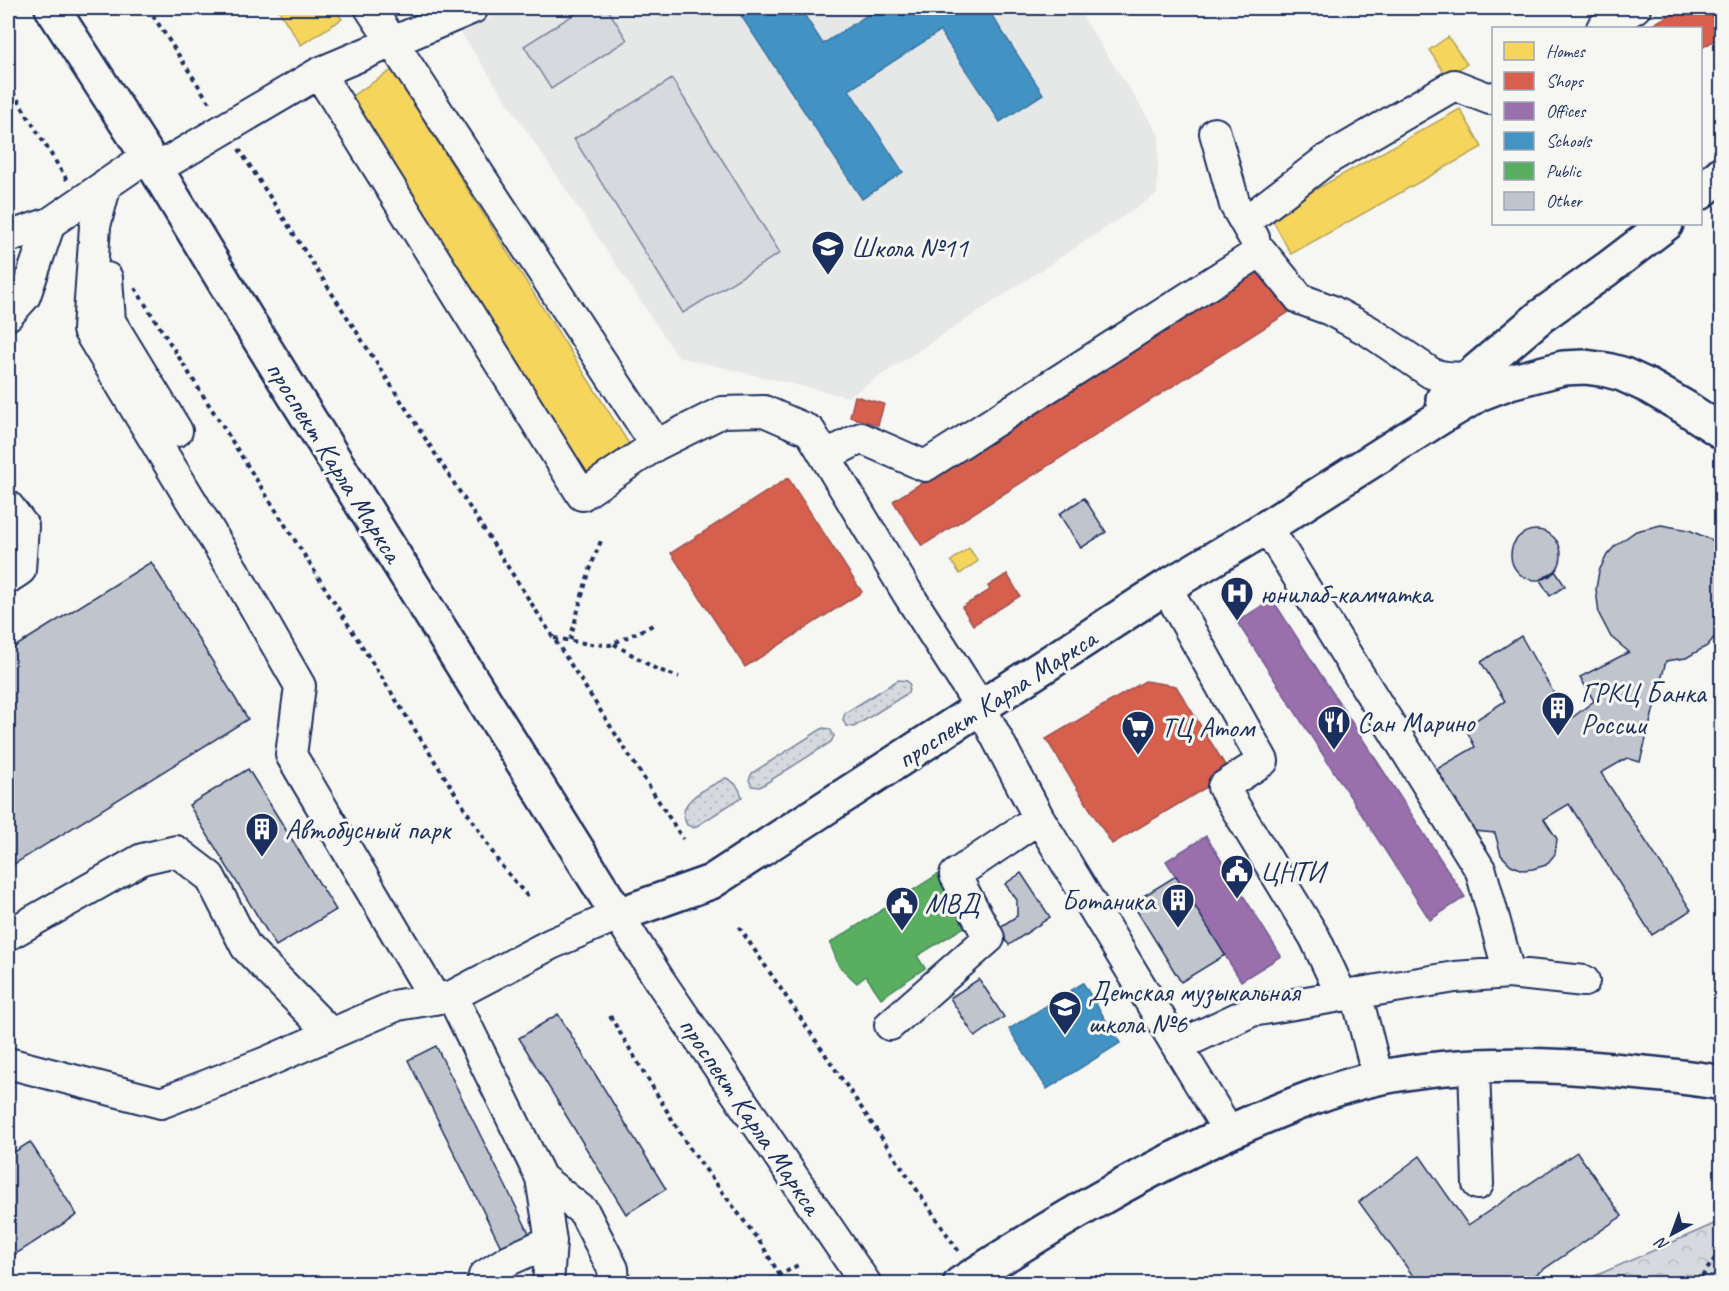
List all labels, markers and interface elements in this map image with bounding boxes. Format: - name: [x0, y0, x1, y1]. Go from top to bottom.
- legend: [1492, 27, 1702, 225]
- text: Homes: [1546, 40, 1586, 62]
- text: Shops: [1546, 70, 1585, 92]
- text: Offices: [1546, 100, 1587, 122]
- text: Schools: [1546, 130, 1593, 152]
- text: Public: [1546, 160, 1583, 182]
- text: Other: [1546, 190, 1583, 212]
- school or university icon: Школа №11: [810, 229, 846, 276]
- place label: Школа №11: [851, 230, 969, 265]
- street label: проспект Карла Маркса: [258, 354, 412, 571]
- hospital icon: юнилаб-камчатка: [1219, 575, 1255, 622]
- place label: юнилаб-камчатка: [1260, 576, 1434, 611]
- street label: проспект Карла Маркса: [890, 619, 1105, 776]
- place label: ГРКЦ Банка России: [1581, 675, 1708, 742]
- building icon: ГРКЦ Банка России: [1540, 690, 1576, 737]
- restaurant icon: Сан Марино: [1316, 704, 1352, 751]
- place label: Сан Марино: [1357, 705, 1477, 740]
- supermarket icon: ТЦ Атом: [1120, 709, 1156, 756]
- place label: ТЦ Атом: [1161, 710, 1257, 745]
- building icon: Автобусный парк: [244, 811, 280, 858]
- place label: Автобусный парк: [285, 812, 452, 847]
- public building icon: ЦНТИ: [1219, 853, 1255, 900]
- place label: ЦНТИ: [1260, 854, 1329, 889]
- building icon: Ботаника: [1160, 882, 1196, 929]
- place label: Ботаника: [1062, 883, 1157, 918]
- public building icon: МВД: [884, 885, 920, 932]
- place label: МВД: [925, 886, 981, 921]
- place label: Детская музыкальная школа №6: [1088, 974, 1302, 1041]
- school or university icon: Детская музыкальная школа №6: [1047, 989, 1083, 1036]
- street label: проспект Карла Маркса: [671, 1010, 831, 1223]
- north arrow: [1642, 1204, 1702, 1264]
- text: N: [1650, 1232, 1673, 1255]

